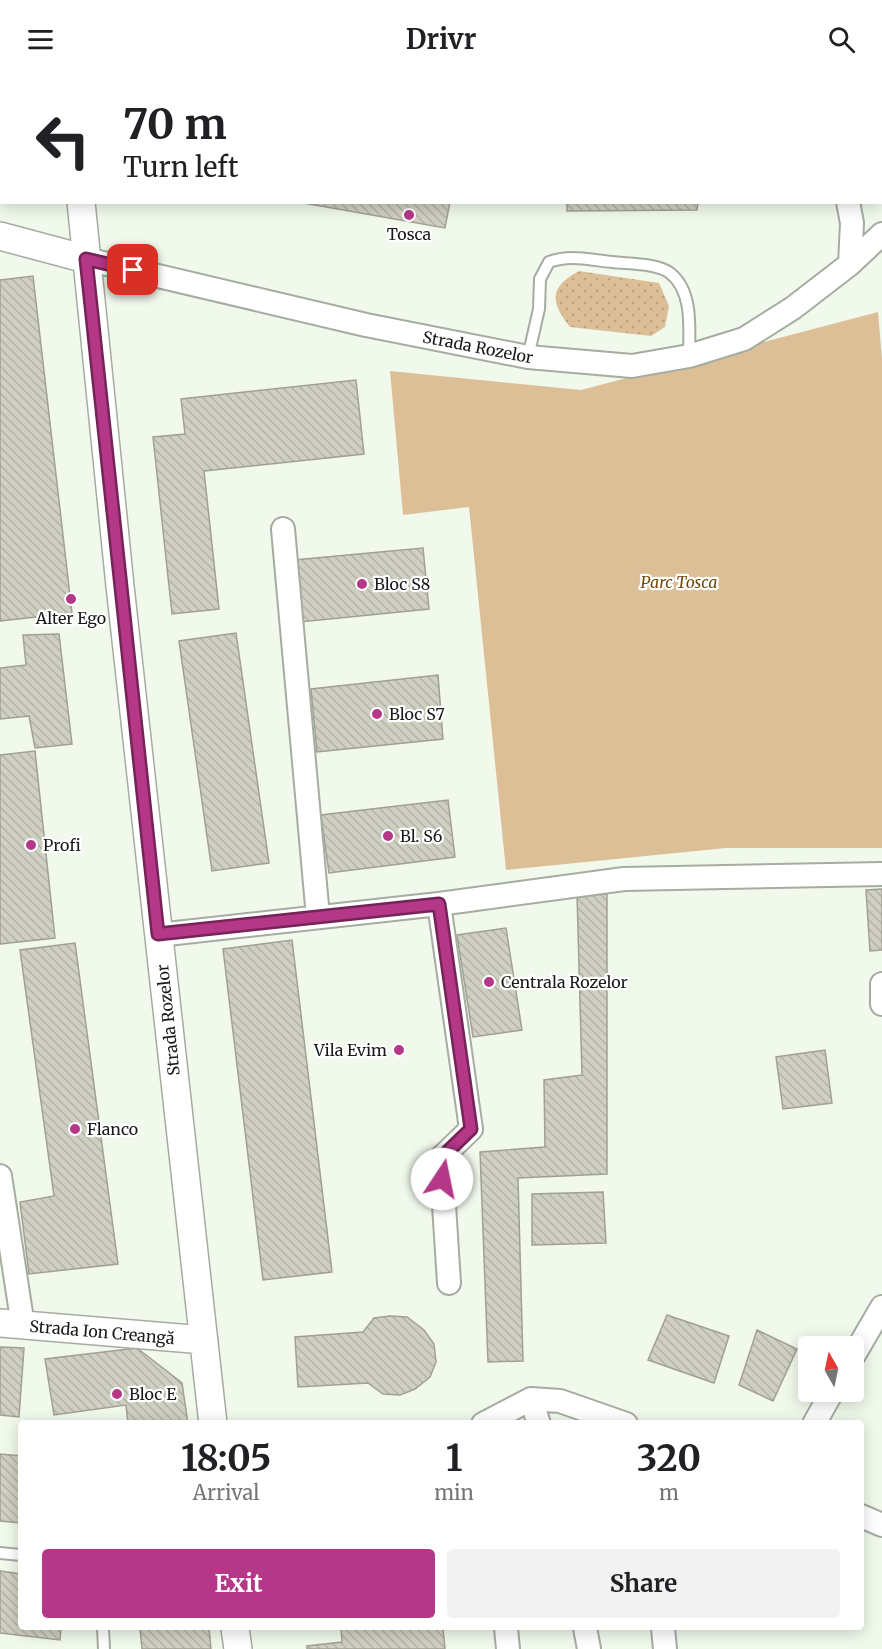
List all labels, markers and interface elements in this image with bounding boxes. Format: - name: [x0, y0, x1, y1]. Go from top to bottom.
- text: Drivr: [406, 22, 476, 56]
- icon: menu: [24, 23, 57, 56]
- icon: search: [825, 23, 858, 56]
- text: 70 m: [123, 98, 227, 150]
- icon: left: [24, 102, 102, 180]
- text: Turn left: [123, 150, 238, 184]
- marker: Tosca: [402, 208, 416, 222]
- place label: Tosca: [387, 224, 432, 244]
- pin: [107, 244, 158, 295]
- icon: arrive: [116, 253, 149, 286]
- street label: Strada Rozelor: [421, 326, 535, 368]
- park label: Parc Tosca: [641, 572, 717, 592]
- place label: Bloc S8: [374, 574, 430, 594]
- marker: Bloc S8: [355, 577, 369, 591]
- marker: Alter Ego: [64, 592, 78, 606]
- place label: Alter Ego: [35, 608, 106, 628]
- place label: Bloc S7: [389, 704, 445, 724]
- marker: Bloc S7: [370, 707, 384, 721]
- place label: Bl. S6: [400, 826, 443, 846]
- marker: Bl. S6: [381, 829, 395, 843]
- place label: Profi: [43, 835, 81, 855]
- marker: Profi: [24, 838, 38, 852]
- street label: Strada Rozelor: [152, 963, 184, 1077]
- place label: Centrala Rozelor: [501, 972, 628, 992]
- marker: Centrala Rozelor: [482, 975, 496, 989]
- place label: Vila Evim: [313, 1040, 387, 1060]
- marker: Vila Evim: [392, 1043, 406, 1057]
- place label: Flanco: [87, 1119, 138, 1139]
- marker: Flanco: [68, 1122, 82, 1136]
- position arrow: [410, 1147, 474, 1211]
- street label: Strada Ion Creangă: [29, 1316, 176, 1348]
- north arrow: [798, 1336, 864, 1402]
- map controls: [798, 1336, 864, 1402]
- place label: Bloc E: [129, 1384, 177, 1404]
- marker: Bloc E: [110, 1387, 124, 1401]
- text: 18:05: [181, 1436, 271, 1481]
- text: 1: [446, 1436, 462, 1481]
- text: 320: [637, 1436, 701, 1481]
- text: Arrival: [193, 1480, 260, 1505]
- text: min: [434, 1480, 474, 1505]
- text: m: [659, 1480, 679, 1505]
- button: Exit: [42, 1549, 435, 1618]
- button: Share: [447, 1549, 840, 1618]

